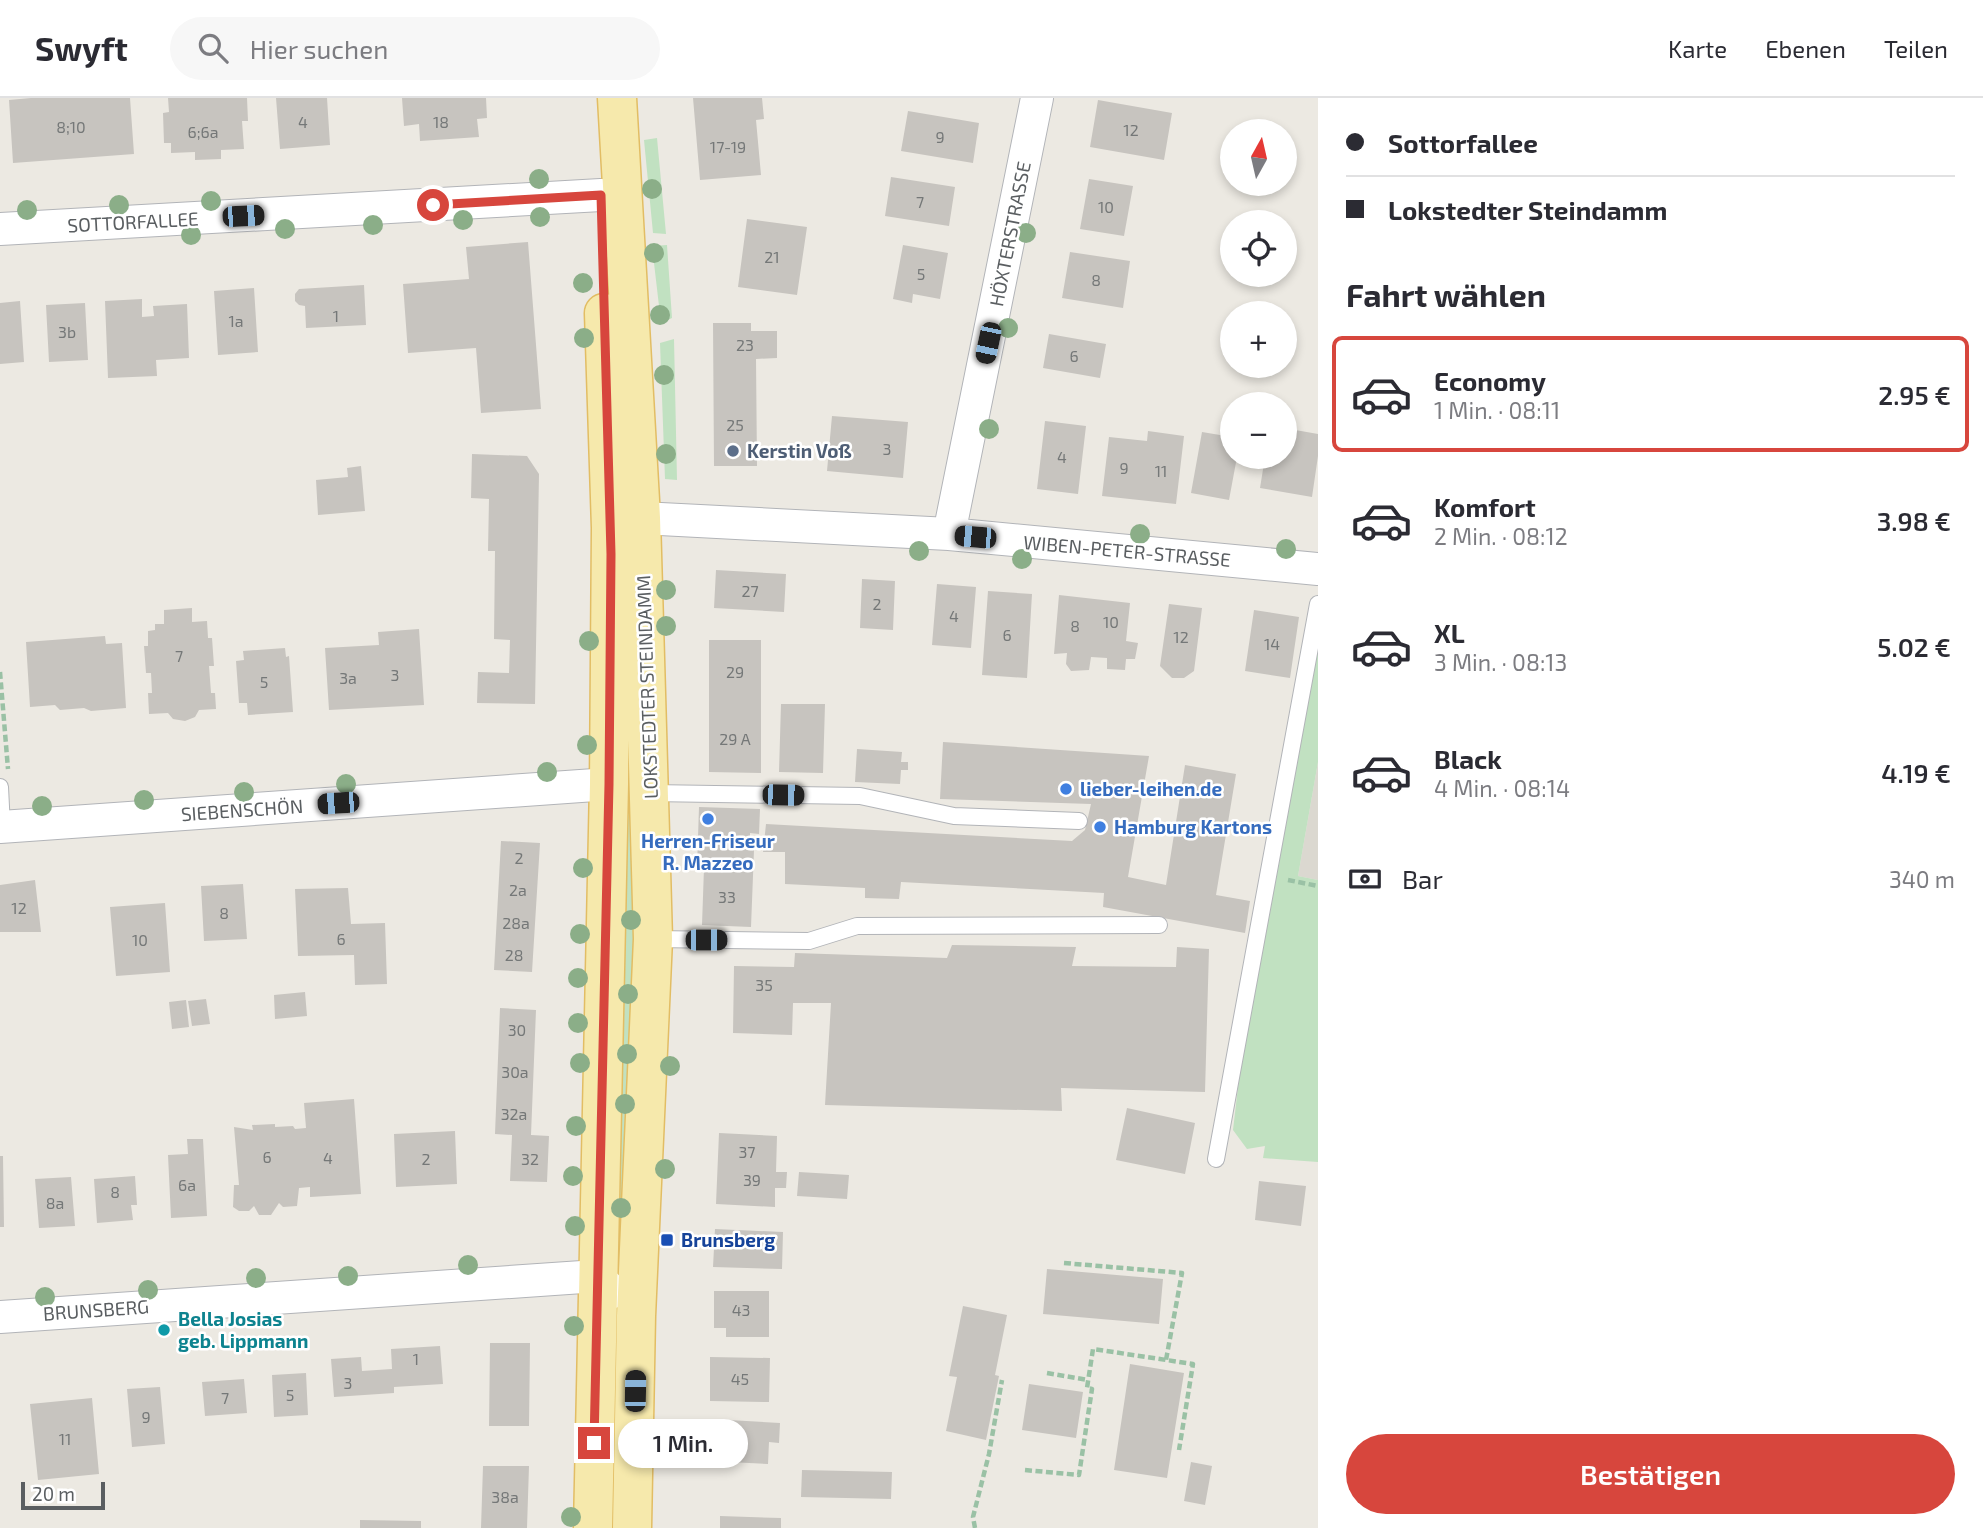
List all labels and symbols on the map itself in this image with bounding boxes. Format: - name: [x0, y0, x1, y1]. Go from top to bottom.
- house number: 4: [298, 112, 308, 131]
- house number: 18: [433, 112, 449, 131]
- house number: 8;10: [56, 117, 86, 136]
- north arrow: [1220, 119, 1297, 196]
- house number: 12: [1123, 120, 1139, 139]
- house number: 6;6a: [188, 122, 218, 141]
- house number: 9: [935, 127, 945, 146]
- house number: 17-19: [710, 137, 746, 156]
- street label: HÖXTERSTRASSE: [984, 159, 1035, 308]
- route start: [417, 189, 449, 221]
- house number: 7: [916, 192, 924, 211]
- house number: 10: [1098, 197, 1114, 216]
- car: [222, 204, 265, 228]
- street label: SOTTORFALLEE: [67, 207, 199, 236]
- house number: 21: [764, 247, 780, 266]
- house number: 5: [917, 264, 925, 283]
- house number: 8: [1091, 270, 1101, 289]
- house number: 1: [333, 306, 339, 325]
- house number: 1a: [228, 311, 244, 330]
- car: [974, 320, 1003, 366]
- house number: 3b: [58, 322, 76, 341]
- house number: 23: [736, 335, 754, 354]
- house number: 6: [1069, 346, 1079, 365]
- house number: 25: [726, 415, 744, 434]
- place label: Kerstin Voß: [747, 439, 852, 462]
- house number: 3: [883, 439, 891, 458]
- marker: Kerstin Voß: [725, 443, 741, 459]
- house number: 4: [1057, 447, 1067, 466]
- house number: 9: [1119, 458, 1129, 477]
- house number: 11: [1155, 461, 1167, 480]
- car: [954, 525, 997, 549]
- street label: WIBEN-PETER-STRASSE: [1022, 530, 1232, 571]
- street label: LOKSTEDTER STEINDAMM: [631, 575, 662, 799]
- house number: 27: [741, 581, 759, 600]
- house number: 2: [873, 594, 882, 613]
- house number: 4: [949, 606, 959, 625]
- house number: 10: [1103, 612, 1119, 631]
- house number: 8: [1070, 616, 1080, 635]
- house number: 6: [1002, 625, 1012, 644]
- house number: 12: [1173, 627, 1189, 646]
- house number: 14: [1264, 634, 1280, 653]
- house number: 7: [175, 646, 183, 665]
- house number: 29: [726, 662, 744, 681]
- house number: 3: [391, 665, 399, 684]
- house number: 3a: [339, 668, 357, 687]
- house number: 5: [260, 672, 268, 691]
- house number: 29 A: [719, 729, 751, 748]
- place label: lieber-leihen.de: [1080, 777, 1222, 800]
- marker: lieber-leihen.de: [1058, 781, 1074, 797]
- car: [762, 784, 805, 806]
- car: [317, 791, 360, 815]
- street label: SIEBENSCHÖN: [180, 794, 304, 825]
- marker: Herren-Friseur R. Mazzeo: [700, 811, 716, 827]
- place label: Hamburg Kartons: [1114, 815, 1272, 838]
- marker: Hamburg Kartons: [1092, 819, 1108, 835]
- place label: Herren-Friseur R. Mazzeo: [641, 829, 775, 874]
- house number: 2: [515, 848, 524, 867]
- house number: 2a: [509, 880, 527, 899]
- house number: 33: [718, 887, 736, 906]
- house number: 12: [11, 898, 27, 917]
- house number: 8: [219, 903, 229, 922]
- house number: 28a: [502, 913, 530, 932]
- house number: 6: [336, 929, 346, 948]
- house number: 10: [132, 930, 148, 949]
- car: [686, 930, 728, 951]
- house number: 28: [505, 945, 523, 964]
- house number: 35: [755, 975, 773, 994]
- house number: 30: [508, 1020, 526, 1039]
- house number: 30a: [501, 1062, 529, 1081]
- house number: 32a: [501, 1104, 527, 1123]
- house number: 37: [738, 1142, 756, 1161]
- house number: 6: [262, 1147, 272, 1166]
- house number: 4: [323, 1148, 333, 1167]
- house number: 2: [422, 1149, 431, 1168]
- house number: 32: [521, 1149, 539, 1168]
- house number: 39: [743, 1170, 761, 1189]
- house number: 6a: [178, 1175, 196, 1194]
- house number: 8: [110, 1182, 120, 1201]
- house number: 8a: [46, 1193, 64, 1212]
- place label: Brunsberg: [681, 1228, 775, 1251]
- marker: Brunsberg: [659, 1232, 675, 1248]
- street label: BRUNSBERG: [42, 1294, 150, 1325]
- house number: 43: [732, 1300, 750, 1319]
- place label: Bella Josias geb. Lippmann: [178, 1307, 308, 1352]
- marker: Bella Josias geb. Lippmann: [156, 1322, 172, 1338]
- house number: 1: [413, 1349, 419, 1368]
- house number: 45: [731, 1369, 749, 1388]
- car: [625, 1370, 646, 1412]
- house number: 3: [344, 1373, 352, 1392]
- house number: 5: [286, 1385, 294, 1404]
- house number: 7: [221, 1388, 229, 1407]
- house number: 9: [141, 1407, 151, 1426]
- callout: 1 Min.: [618, 1418, 748, 1468]
- route end: [578, 1427, 610, 1459]
- house number: 11: [59, 1429, 71, 1448]
- scale bar: [21, 1479, 105, 1511]
- house number: 38a: [491, 1487, 519, 1506]

